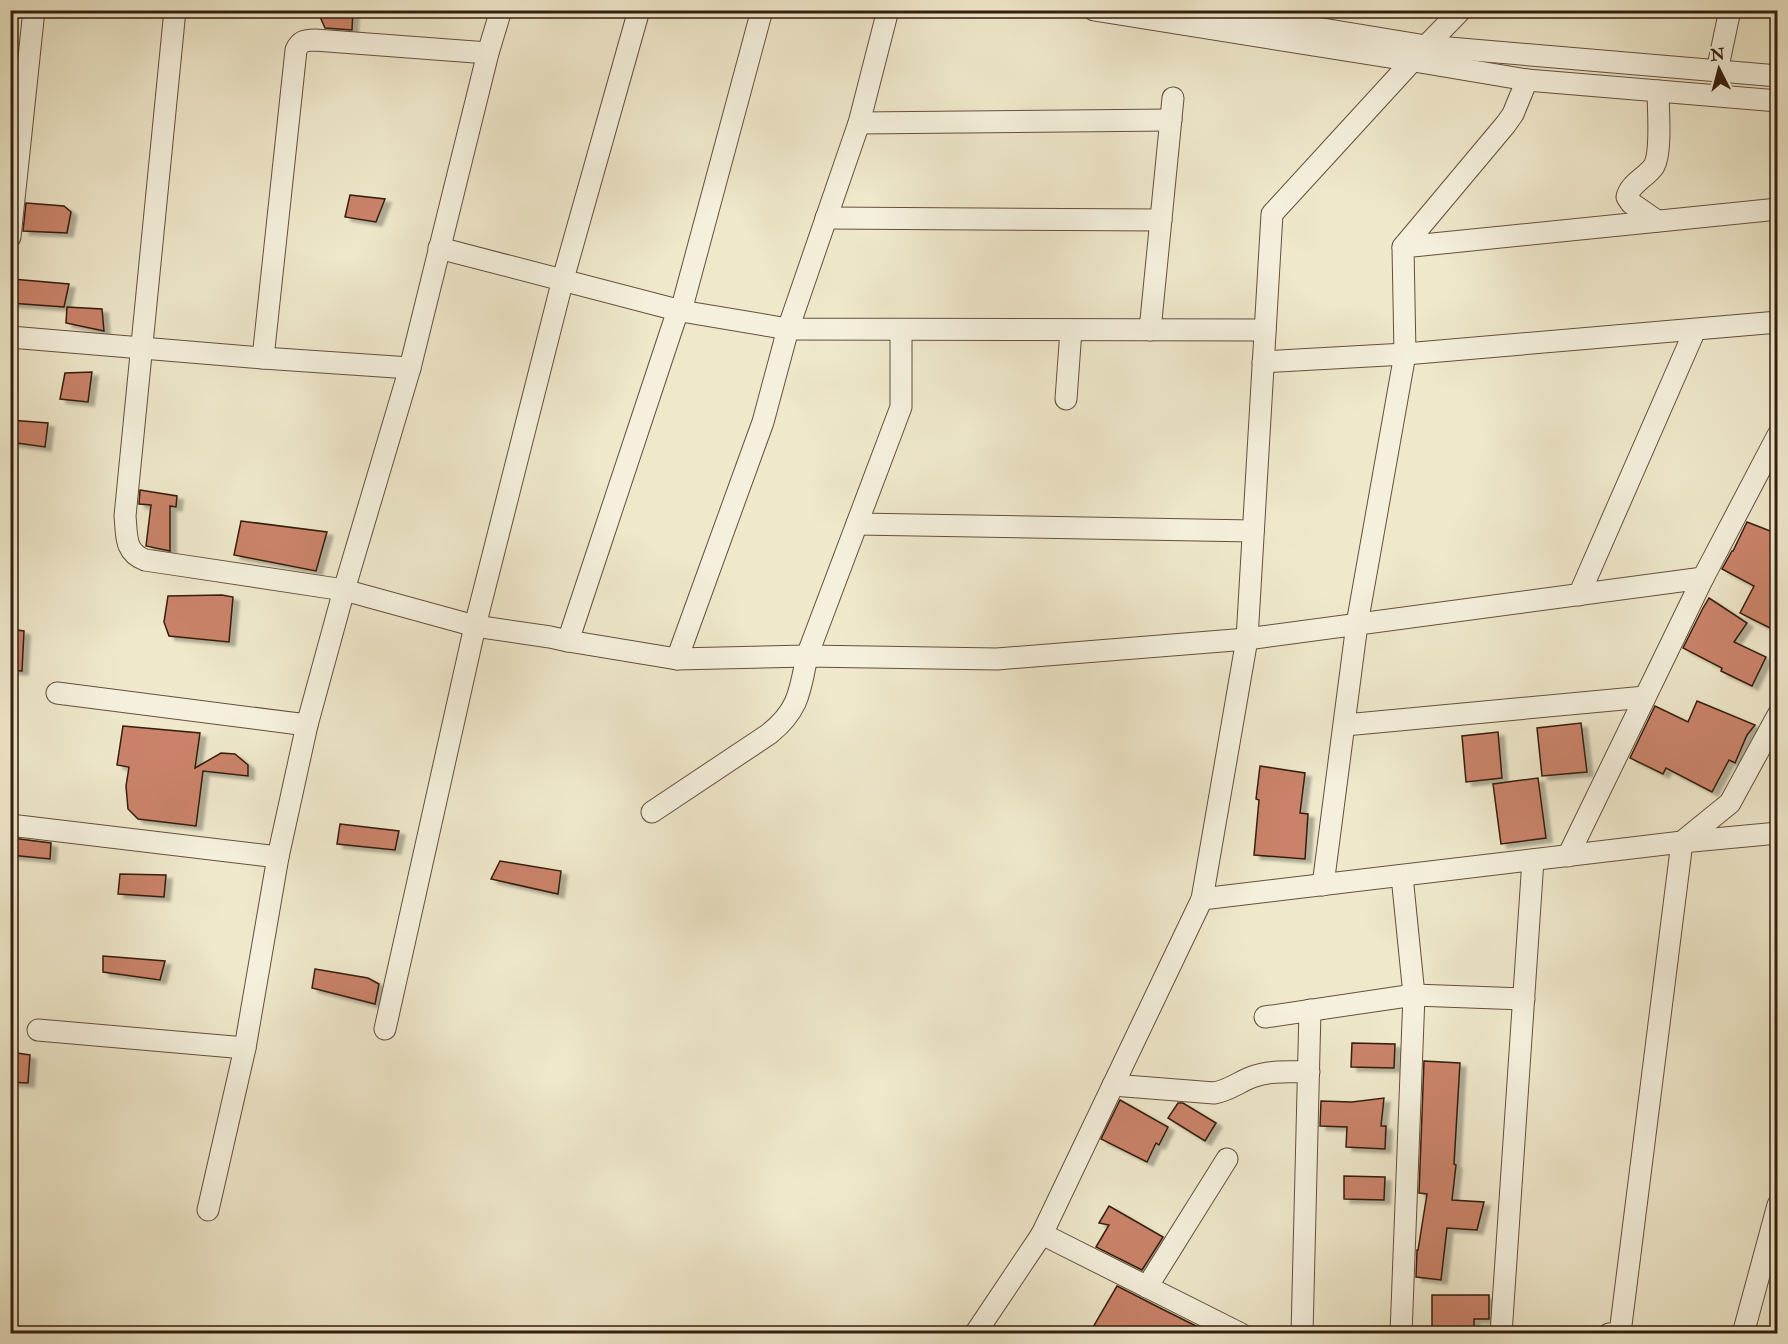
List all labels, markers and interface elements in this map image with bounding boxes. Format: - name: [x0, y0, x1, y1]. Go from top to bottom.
- north arrow: [1689, 39, 1749, 99]
- text: N: [1708, 44, 1726, 66]

